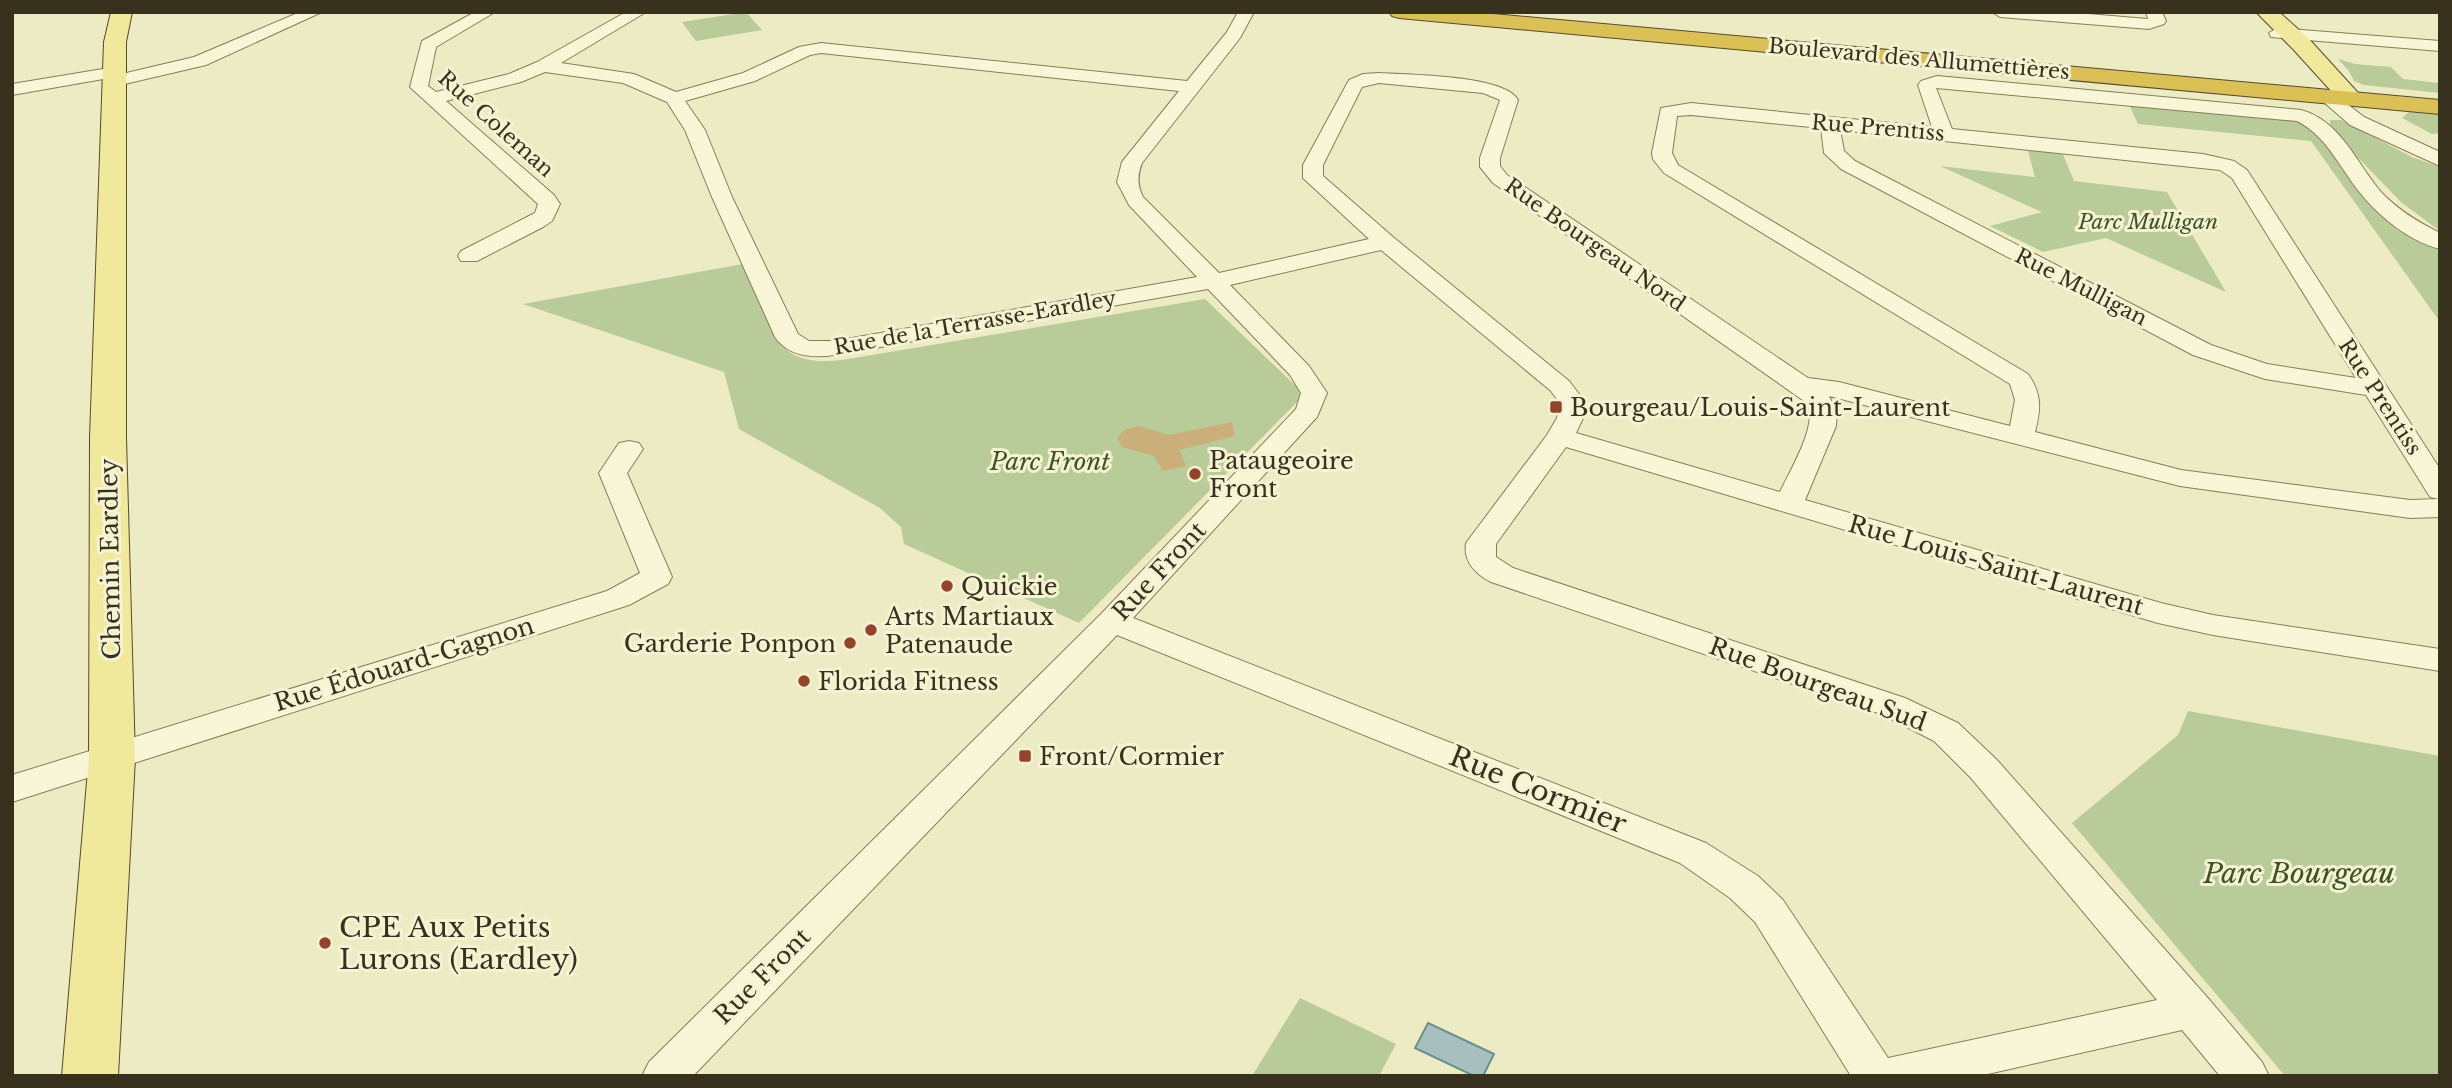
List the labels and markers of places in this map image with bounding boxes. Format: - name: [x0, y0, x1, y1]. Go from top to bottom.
- place label: Bourgeau/Louis-Saint-Laurent: [1570, 393, 1950, 422]
- marker: Bourgeau/Louis-Saint-Laurent: [1548, 399, 1564, 415]
- place label: Pataugeoire Front: [1209, 446, 1354, 503]
- marker: Pataugeoire Front: [1187, 466, 1203, 482]
- place label: Quickie: [961, 572, 1058, 601]
- marker: Quickie: [939, 578, 955, 594]
- place label: Arts Martiaux Patenaude: [884, 602, 1054, 659]
- marker: Arts Martiaux Patenaude: [863, 622, 879, 638]
- place label: Garderie Ponpon: [624, 629, 836, 658]
- marker: Garderie Ponpon: [842, 635, 858, 651]
- place label: Florida Fitness: [818, 667, 999, 696]
- marker: Florida Fitness: [796, 673, 812, 689]
- place label: Front/Cormier: [1039, 742, 1224, 771]
- marker: Front/Cormier: [1017, 748, 1033, 764]
- place label: CPE Aux Petits Lurons (Eardley): [339, 910, 578, 977]
- marker: CPE Aux Petits Lurons (Eardley): [317, 935, 333, 951]

